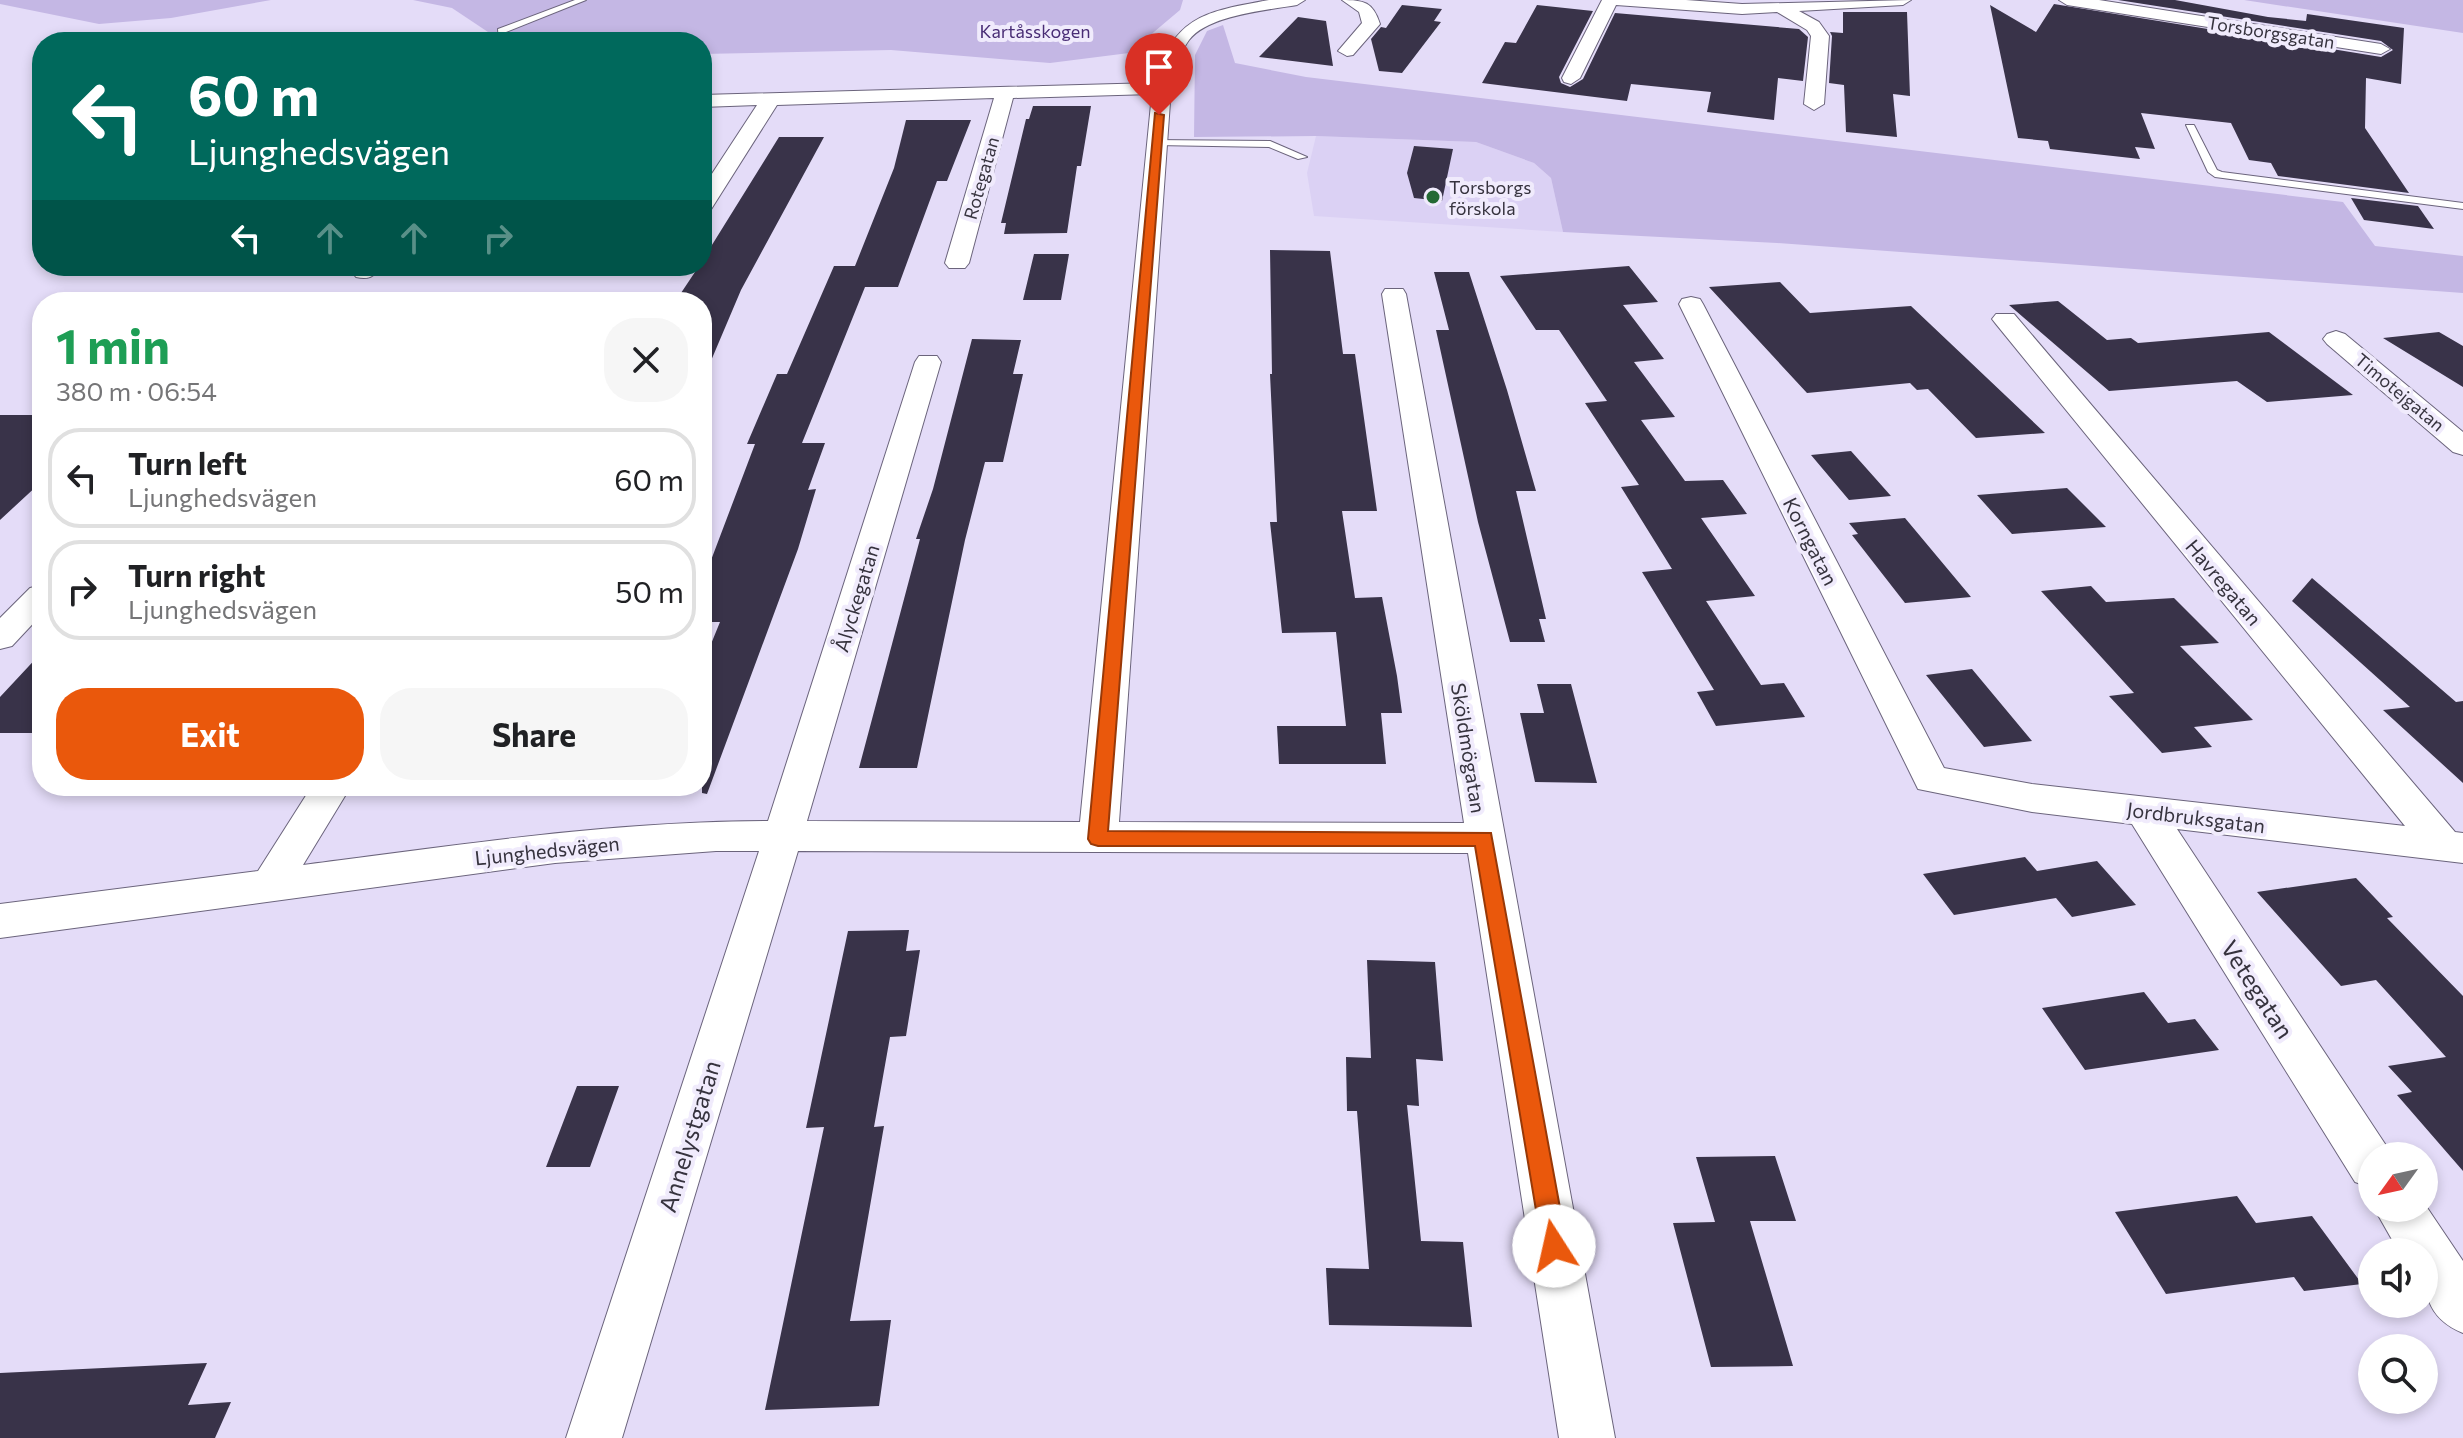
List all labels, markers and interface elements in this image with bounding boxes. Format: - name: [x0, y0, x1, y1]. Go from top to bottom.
- street label: Torsborgsgatan: [2206, 11, 2336, 53]
- park label: Kartåsskogen: [979, 20, 1091, 42]
- pin: [1125, 33, 1193, 115]
- icon: arrive: [1137, 45, 1181, 89]
- text: 60 m: [188, 59, 319, 128]
- icon: left: [56, 64, 160, 168]
- text: Ljunghedsvägen: [188, 128, 450, 172]
- street label: Rotegatan: [959, 134, 1003, 222]
- place label: Torsborgs förskola: [1449, 176, 1532, 219]
- marker: Torsborgs förskola: [1424, 188, 1442, 206]
- icon: left: [224, 216, 268, 260]
- icon: ahead: [308, 216, 352, 260]
- icon: ahead: [392, 216, 436, 260]
- icon: right: [476, 216, 520, 260]
- text: 1 min: [56, 315, 170, 374]
- button: close: [604, 318, 688, 402]
- street label: Timotejgatan: [2351, 348, 2449, 436]
- text: 380 m · 06:54: [56, 375, 217, 406]
- text: Turn left: [128, 444, 247, 481]
- icon: left: [60, 456, 104, 500]
- text: 60 m: [614, 460, 684, 497]
- text: Ljunghedsvägen: [128, 481, 317, 512]
- street label: Korngatan: [1779, 493, 1843, 589]
- street label: Havregatan: [2181, 534, 2267, 630]
- street label: Ålyckegatan: [828, 541, 884, 655]
- text: Turn right: [128, 556, 265, 593]
- icon: right: [60, 568, 104, 612]
- text: 50 m: [615, 572, 684, 609]
- text: Ljunghedsvägen: [128, 593, 317, 624]
- street label: Sköldmögatan: [1447, 681, 1491, 815]
- button: Exit: [56, 688, 364, 780]
- button: Share: [380, 688, 688, 780]
- street label: Jordbruksgatan: [2125, 797, 2267, 837]
- street label: Ljunghedsvägen: [473, 830, 621, 870]
- street label: Vetegatan: [2216, 934, 2300, 1044]
- street label: Annelystgatan: [652, 1057, 726, 1215]
- north arrow: [2358, 1142, 2438, 1222]
- map controls: [2358, 1142, 2438, 1414]
- position arrow: [1512, 1204, 1596, 1288]
- button: sound: [2358, 1238, 2438, 1318]
- button: search: [2358, 1334, 2438, 1414]

